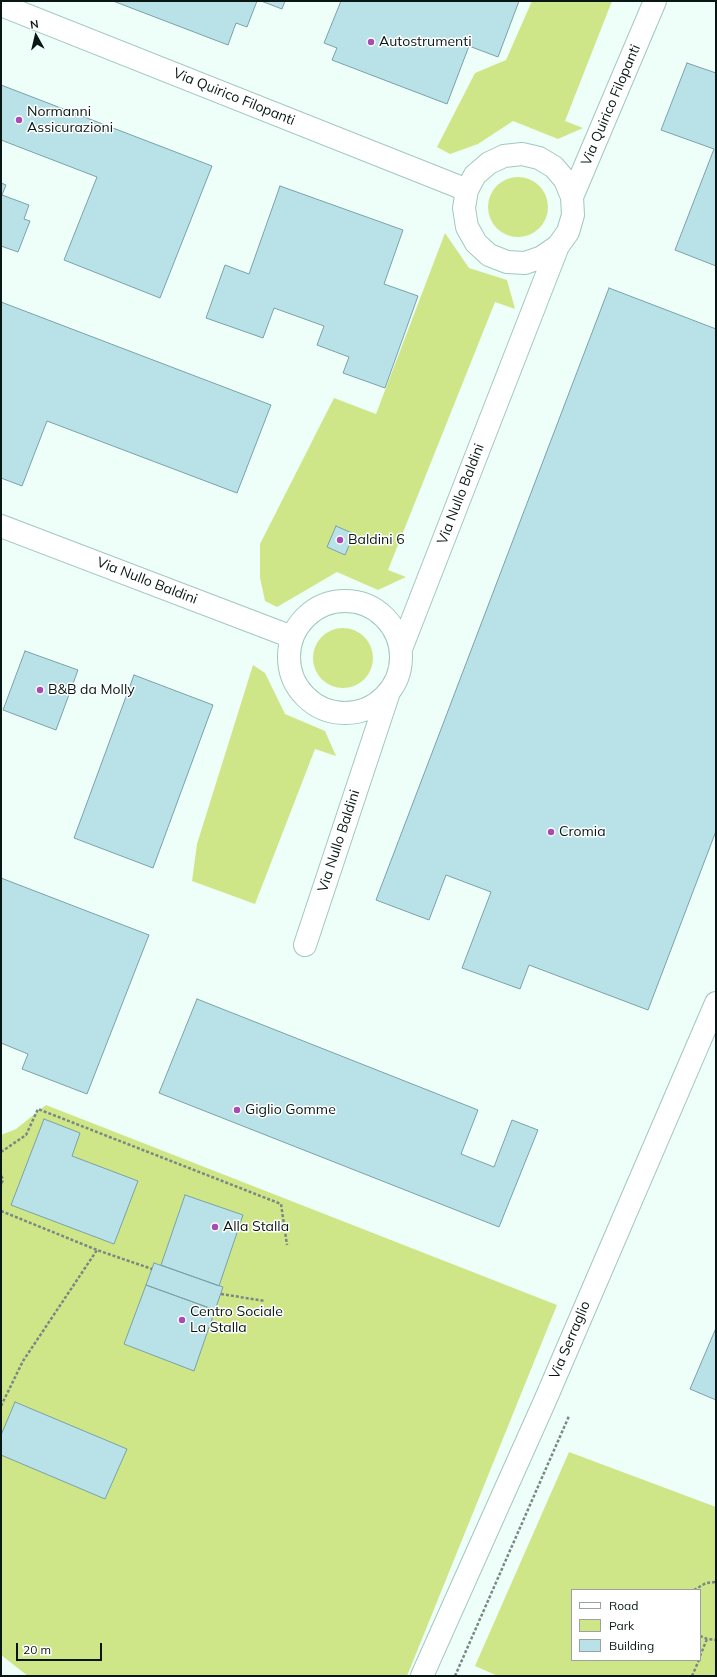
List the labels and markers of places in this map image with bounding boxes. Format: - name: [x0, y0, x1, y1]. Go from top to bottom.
- place label: Autostrumenti: [379, 34, 471, 50]
- marker: Autostrumenti: [366, 37, 376, 47]
- place label: Normanni Assicurazioni: [27, 104, 113, 136]
- marker: Normanni Assicurazioni: [14, 115, 24, 125]
- place label: Baldini 6: [348, 532, 405, 548]
- marker: Baldini 6: [335, 535, 345, 545]
- place label: B&B da Molly: [48, 682, 135, 698]
- marker: B&B da Molly: [35, 685, 45, 695]
- place label: Cromia: [559, 824, 606, 840]
- marker: Cromia: [546, 827, 556, 837]
- place label: Giglio Gomme: [245, 1102, 336, 1118]
- marker: Giglio Gomme: [232, 1105, 242, 1115]
- place label: Alla Stalla: [223, 1219, 289, 1235]
- marker: Alla Stalla: [210, 1222, 220, 1232]
- place label: Centro Sociale La Stalla: [190, 1304, 283, 1336]
- marker: Centro Sociale La Stalla: [177, 1315, 187, 1325]

